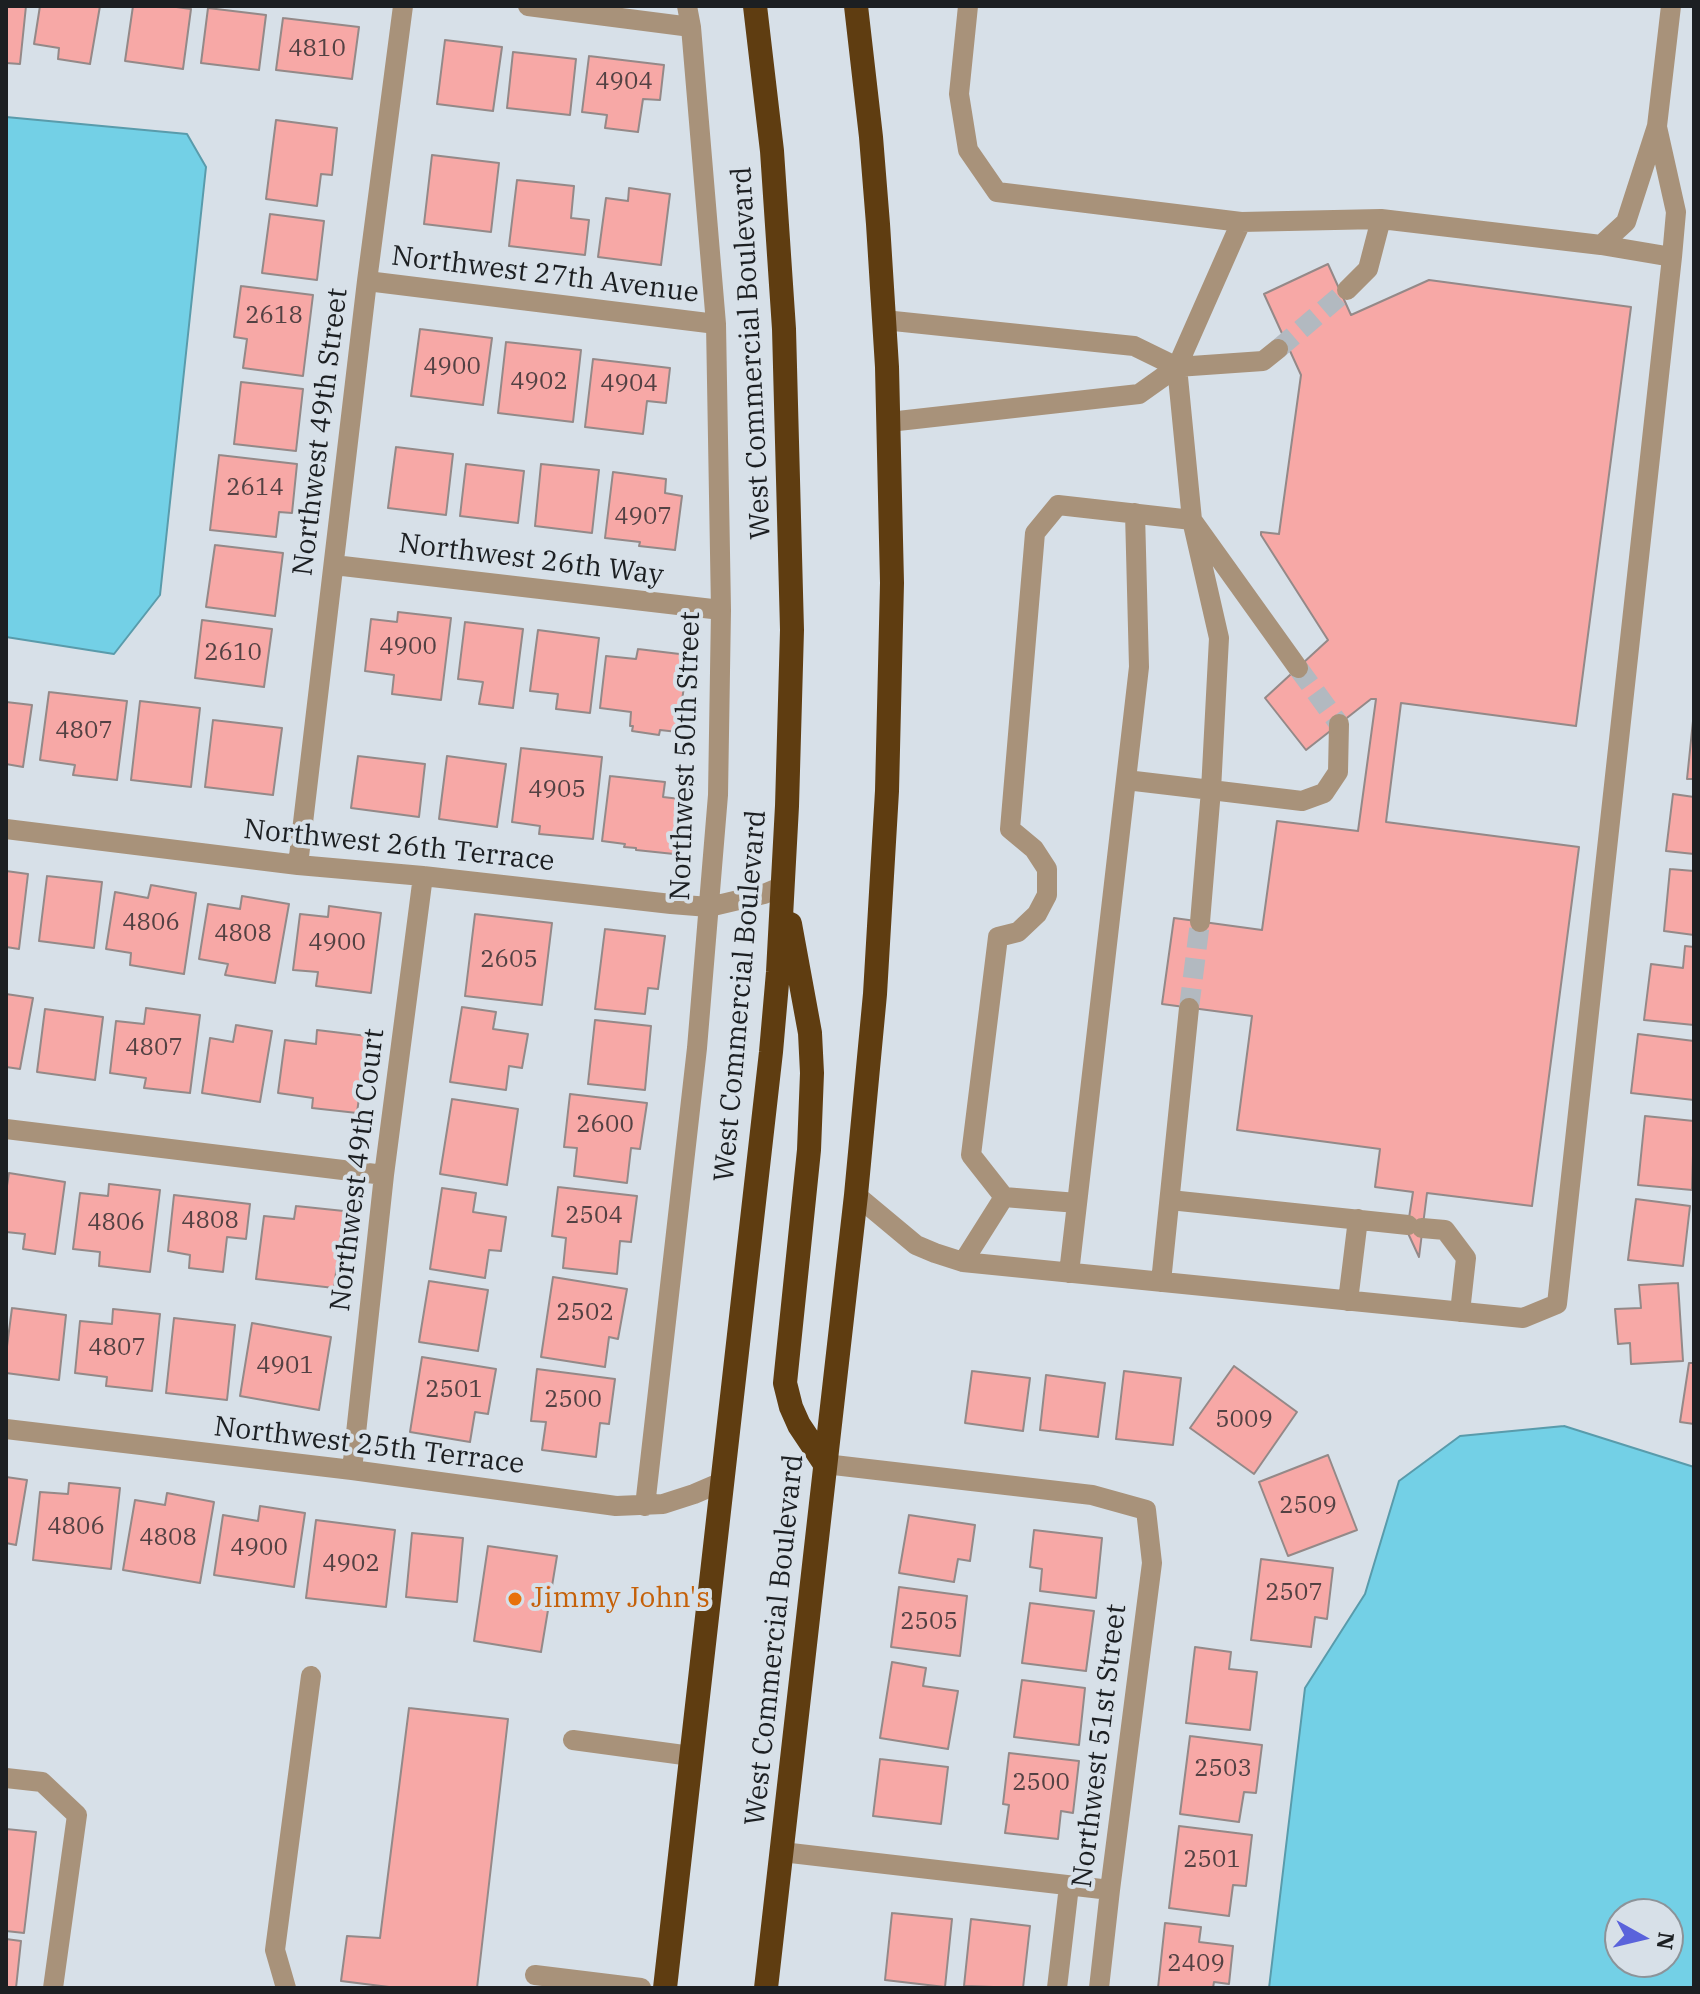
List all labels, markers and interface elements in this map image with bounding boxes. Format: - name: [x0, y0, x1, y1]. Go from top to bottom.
- house number: 4810: [288, 35, 346, 63]
- house number: 4904: [595, 68, 653, 96]
- street label: West Commercial Boulevard: [725, 166, 779, 540]
- street label: Northwest 27th Avenue: [389, 239, 701, 311]
- street label: Northwest 49th Street: [287, 286, 355, 578]
- house number: 2618: [245, 302, 303, 330]
- house number: 4900: [423, 353, 481, 381]
- house number: 4902: [510, 368, 568, 396]
- house number: 4904: [600, 370, 658, 398]
- house number: 2614: [226, 474, 284, 502]
- house number: 4907: [614, 503, 672, 531]
- street label: Northwest 26th Way: [397, 527, 665, 593]
- street label: Northwest 50th Street: [664, 611, 708, 901]
- house number: 4900: [379, 633, 437, 661]
- house number: 2610: [204, 639, 262, 667]
- house number: 4807: [55, 717, 113, 745]
- house number: 4905: [528, 776, 586, 804]
- street label: West Commercial Boulevard: [708, 809, 774, 1183]
- street label: Northwest 26th Terrace: [242, 813, 556, 879]
- house number: 4806: [122, 909, 180, 937]
- house number: 4808: [214, 920, 272, 948]
- house number: 4900: [308, 929, 366, 957]
- house number: 2605: [480, 946, 538, 974]
- street label: Northwest 49th Court: [324, 1027, 392, 1313]
- house number: 4807: [125, 1034, 183, 1062]
- house number: 2600: [576, 1111, 634, 1139]
- house number: 2504: [565, 1202, 623, 1230]
- house number: 4808: [181, 1207, 239, 1235]
- house number: 4806: [87, 1209, 145, 1237]
- house number: 2502: [556, 1299, 614, 1327]
- house number: 4807: [88, 1334, 146, 1362]
- house number: 4901: [256, 1352, 314, 1380]
- house number: 2501: [425, 1376, 483, 1404]
- house number: 2500: [544, 1386, 602, 1414]
- house number: 5009: [1215, 1406, 1273, 1434]
- street label: Northwest 25th Terrace: [212, 1410, 526, 1482]
- street label: West Commercial Boulevard: [739, 1453, 811, 1827]
- house number: 2509: [1279, 1492, 1337, 1520]
- house number: 4806: [47, 1513, 105, 1541]
- house number: 4808: [139, 1524, 197, 1552]
- house number: 4900: [230, 1534, 288, 1562]
- house number: 4902: [322, 1550, 380, 1578]
- house number: 2507: [1265, 1579, 1323, 1607]
- place label: Jimmy John's: [531, 1582, 710, 1616]
- marker: Jimmy John's: [506, 1590, 524, 1608]
- street label: Northwest 51st Street: [1066, 1602, 1134, 1890]
- house number: 2505: [900, 1608, 958, 1636]
- house number: 2503: [1194, 1755, 1252, 1783]
- house number: 2500: [1012, 1769, 1070, 1797]
- house number: 2501: [1183, 1846, 1241, 1874]
- north arrow: [1604, 1898, 1684, 1978]
- text: N: [1651, 1930, 1682, 1952]
- house number: 2409: [1167, 1950, 1225, 1978]

